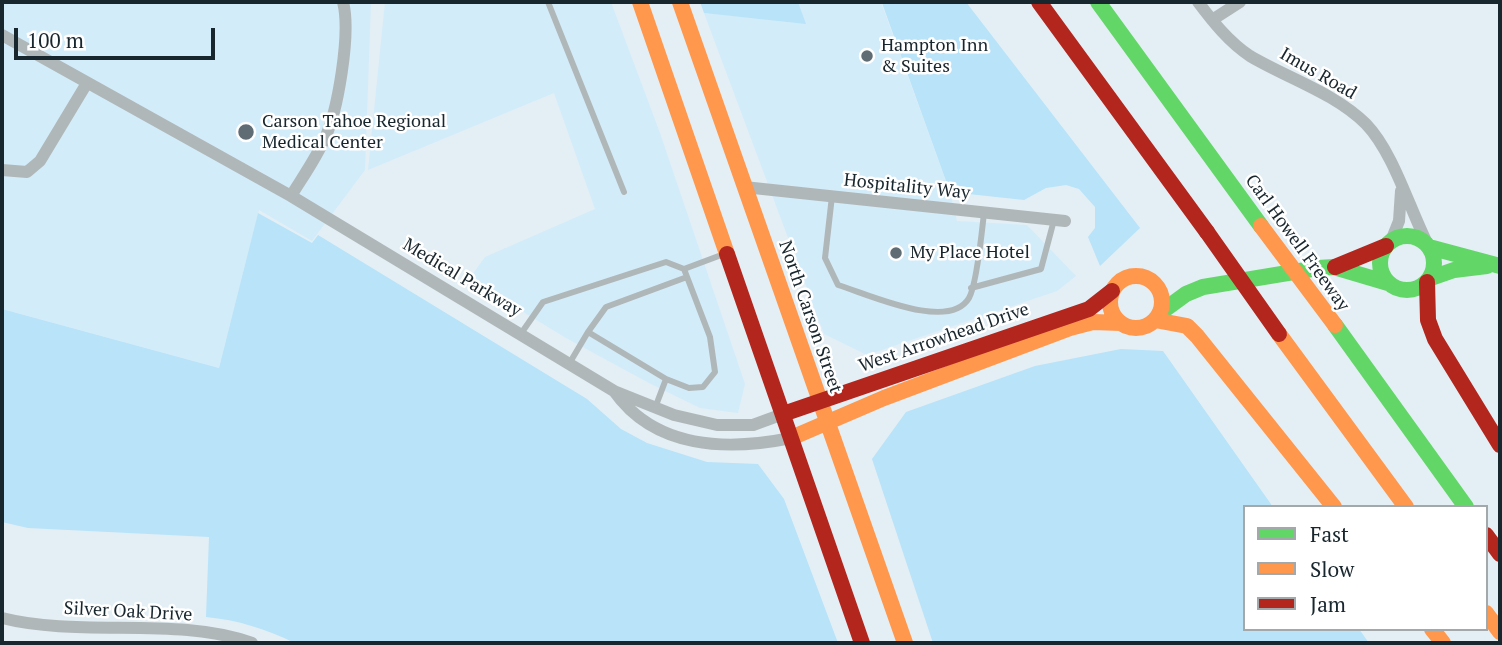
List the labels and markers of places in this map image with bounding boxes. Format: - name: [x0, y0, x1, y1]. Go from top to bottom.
- place label: Hampton Inn & Suites: [881, 35, 988, 78]
- marker: Hampton Inn & Suites: [859, 48, 875, 64]
- place label: Carson Tahoe Regional Medical Center: [262, 111, 446, 154]
- marker: Carson Tahoe Regional Medical Center: [236, 122, 256, 142]
- place label: My Place Hotel: [910, 242, 1030, 264]
- marker: My Place Hotel: [888, 245, 904, 261]

